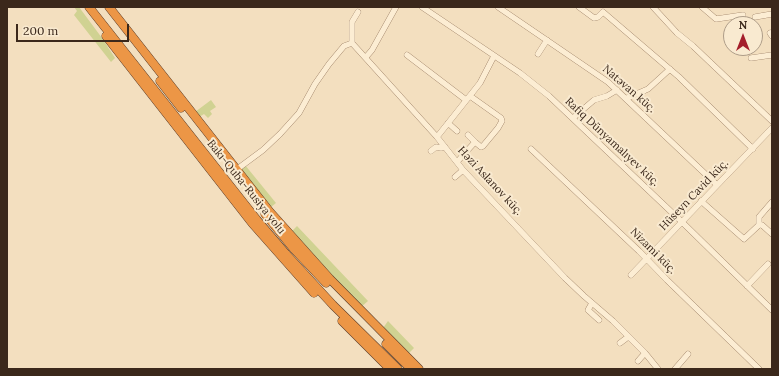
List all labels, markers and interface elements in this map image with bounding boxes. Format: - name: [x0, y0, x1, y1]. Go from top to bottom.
- scale bar: [18, 16, 131, 42]
- north arrow: [723, 16, 763, 56]
- text: N: [739, 18, 747, 32]
- text: 200 m: [23, 23, 58, 38]
- street label: Natəvan küç.: [600, 62, 658, 116]
- street label: Rafiq Dünyamalıyev küç.: [562, 95, 662, 189]
- street label: Bakı-Quba-Rusiya yolu: [204, 137, 288, 237]
- street label: Həzi Aslanov küç.: [455, 144, 525, 218]
- street label: Hüseyn Cavid küç.: [657, 157, 731, 233]
- street label: Nizami küç.: [627, 225, 679, 277]

